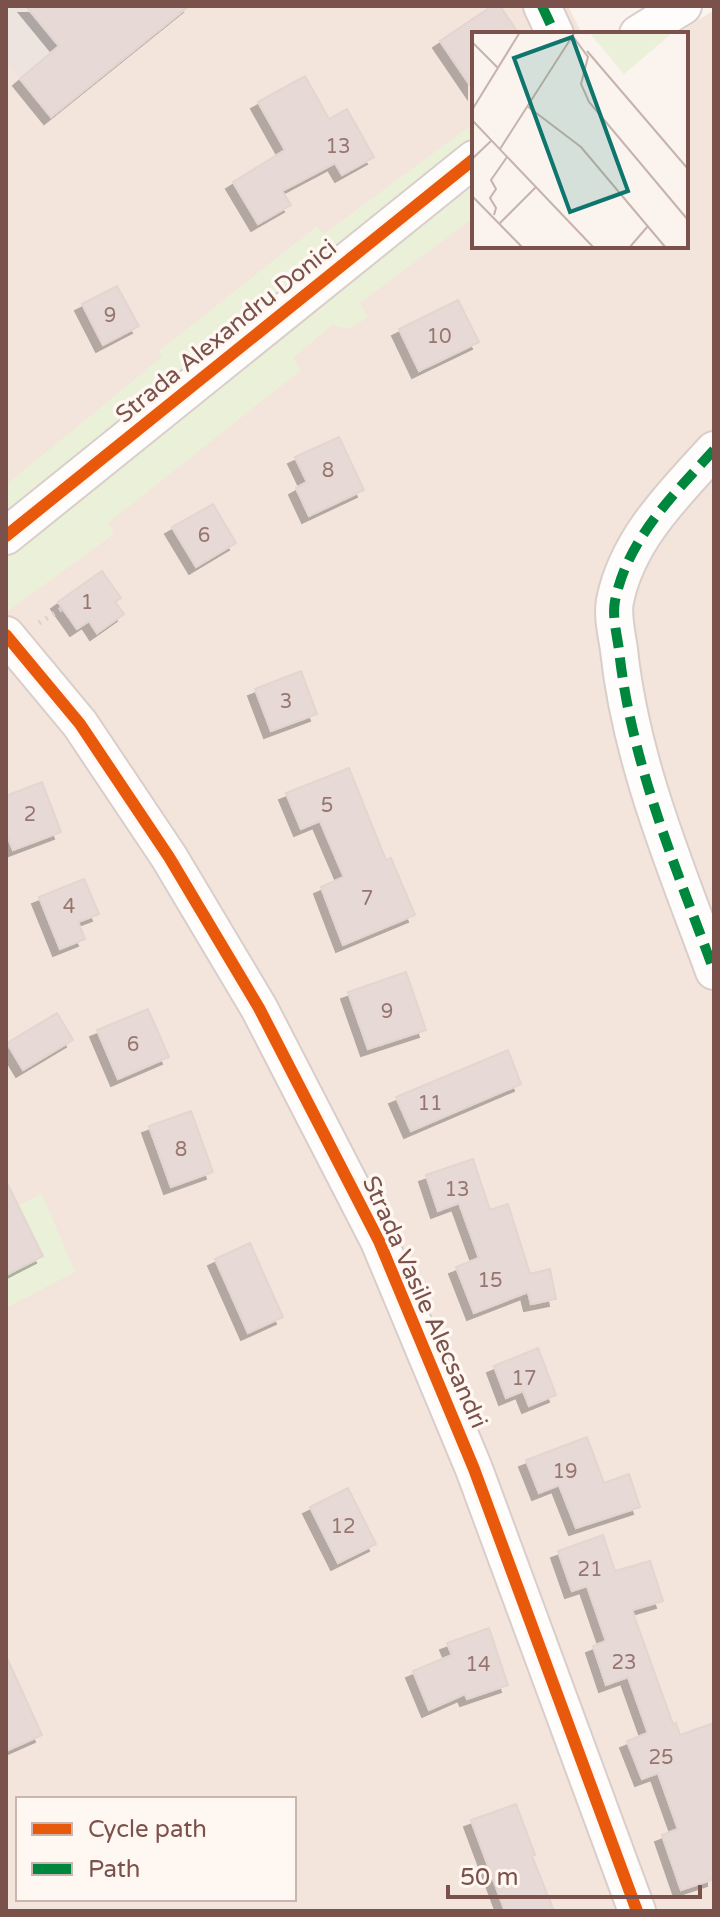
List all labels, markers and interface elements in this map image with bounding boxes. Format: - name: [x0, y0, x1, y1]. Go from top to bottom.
- inset map: [472, 32, 688, 248]
- house number: 13: [325, 135, 351, 159]
- street label: Strada Alexandru Donici: [110, 233, 343, 429]
- house number: 9: [104, 304, 116, 328]
- house number: 10: [426, 325, 452, 349]
- house number: 8: [322, 459, 334, 483]
- house number: 6: [198, 524, 210, 548]
- house number: 1: [81, 591, 93, 615]
- house number: 3: [280, 690, 292, 714]
- house number: 5: [321, 794, 333, 818]
- house number: 2: [24, 803, 36, 827]
- house number: 7: [361, 887, 373, 911]
- house number: 4: [63, 895, 75, 919]
- house number: 9: [381, 1000, 393, 1024]
- house number: 6: [127, 1033, 139, 1057]
- house number: 11: [417, 1092, 443, 1116]
- house number: 8: [175, 1138, 187, 1162]
- street label: Strada Vasile Alecsandri: [356, 1172, 493, 1433]
- house number: 13: [444, 1178, 470, 1202]
- house number: 15: [477, 1269, 503, 1293]
- house number: 17: [511, 1367, 537, 1391]
- house number: 19: [552, 1460, 578, 1484]
- house number: 12: [330, 1515, 356, 1539]
- house number: 21: [577, 1558, 603, 1582]
- house number: 23: [611, 1651, 637, 1675]
- house number: 14: [465, 1653, 491, 1677]
- house number: 25: [648, 1746, 674, 1770]
- legend: [16, 1797, 296, 1901]
- text: Cycle path: [88, 1815, 207, 1844]
- scale bar: [448, 1849, 700, 1899]
- text: Path: [88, 1855, 141, 1884]
- text: 50 m: [460, 1863, 518, 1892]

